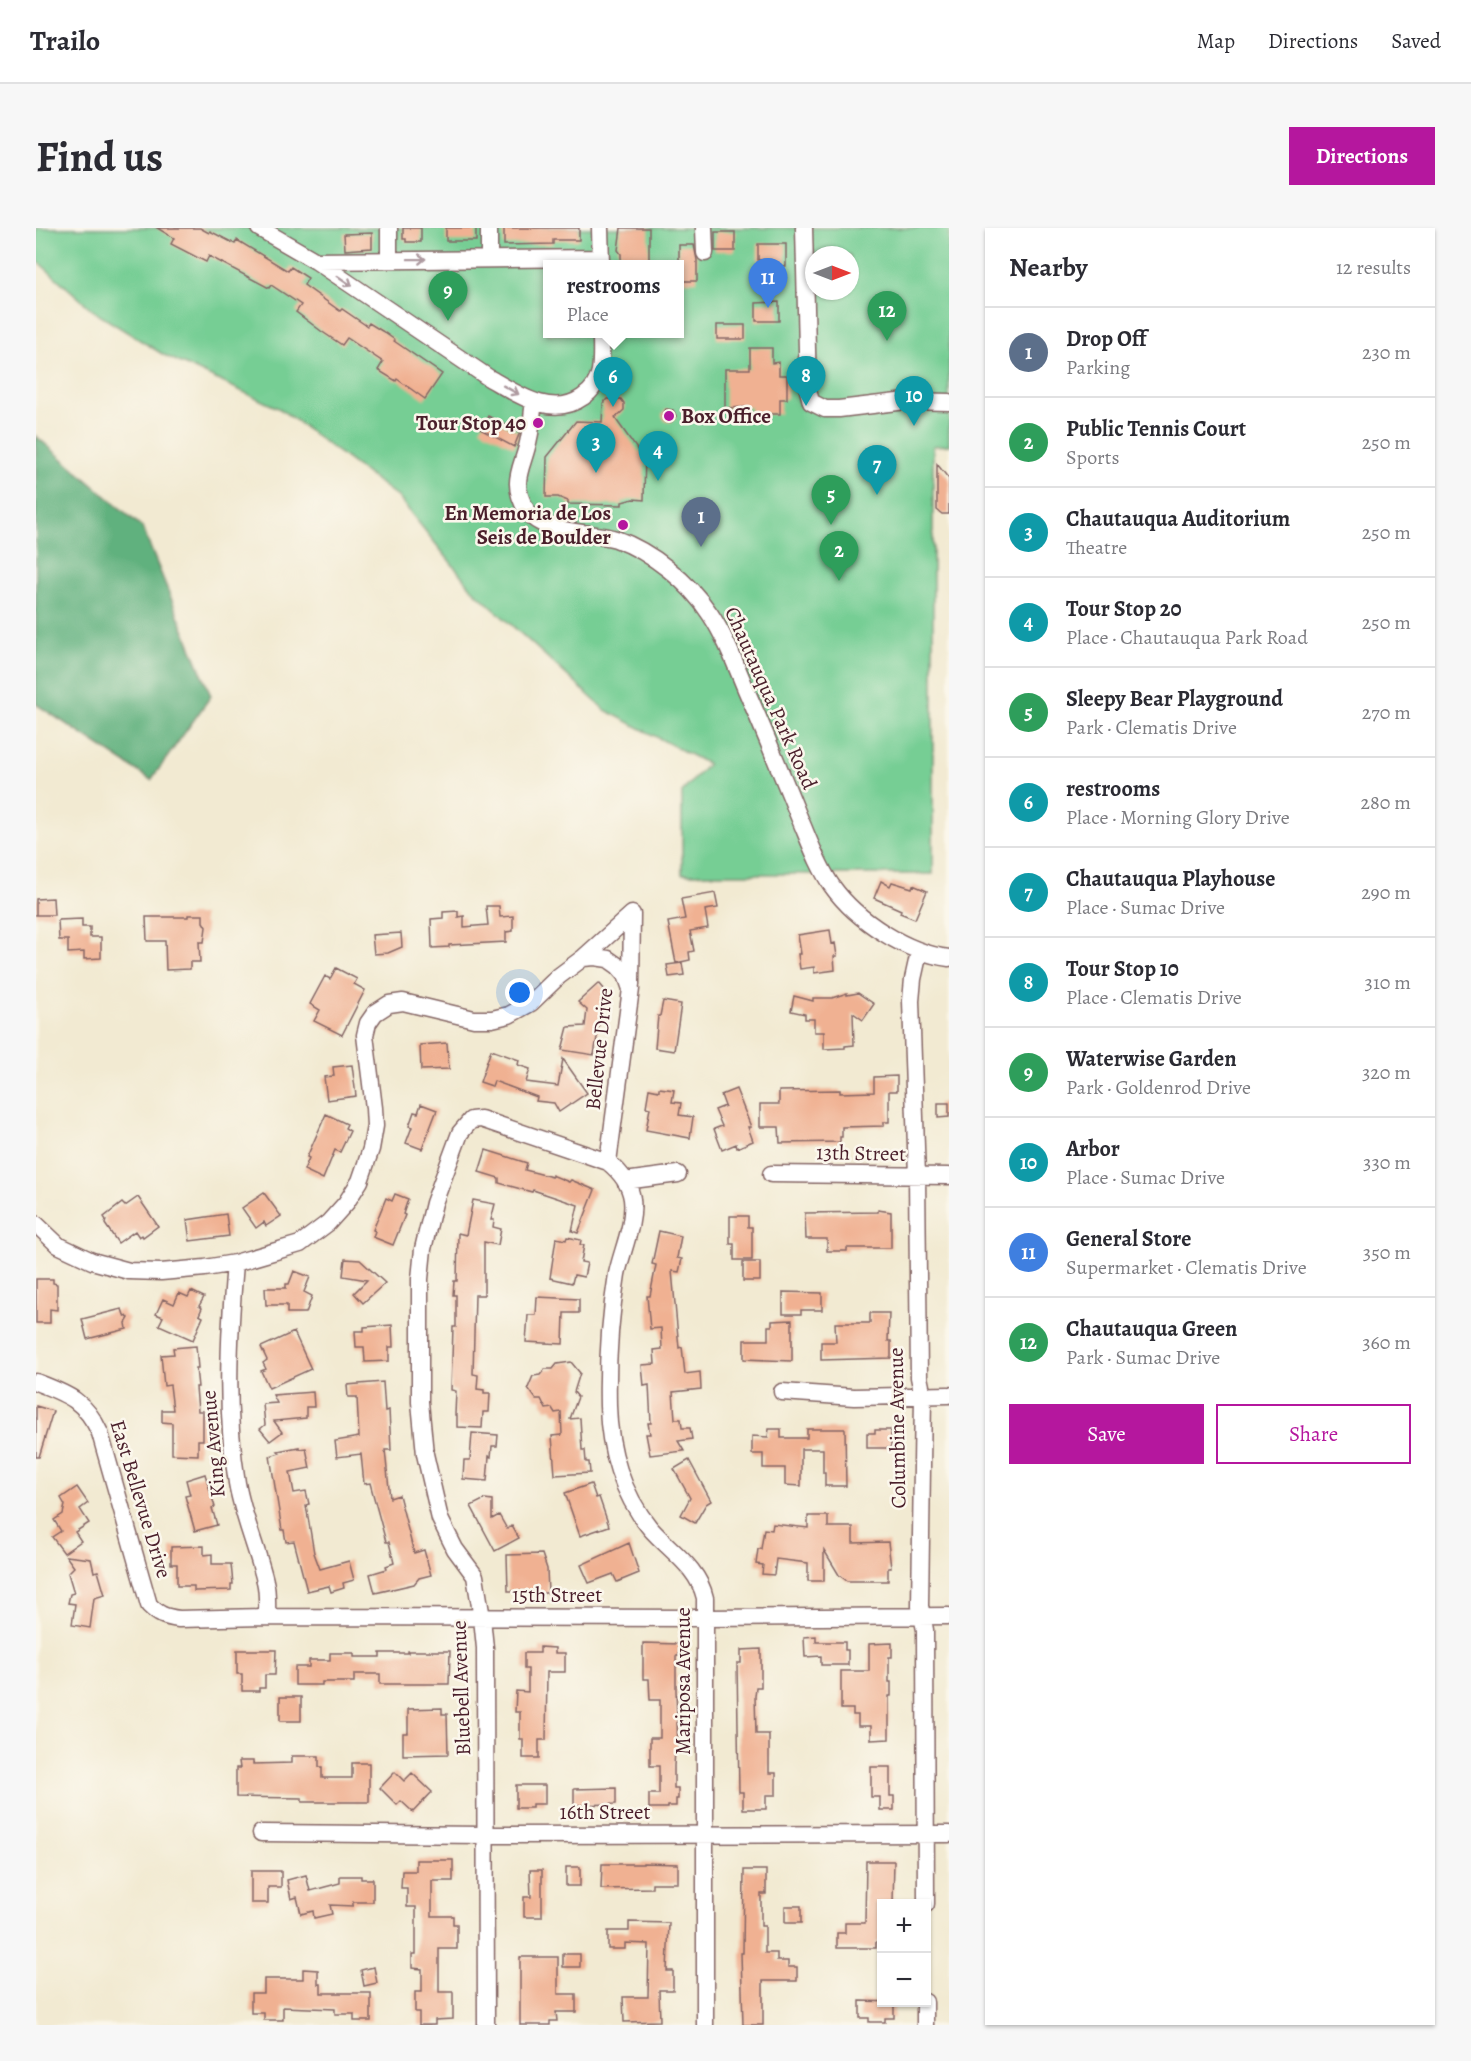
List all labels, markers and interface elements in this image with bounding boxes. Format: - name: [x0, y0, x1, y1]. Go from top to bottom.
- text: Trailo: [30, 22, 100, 60]
- text: Map: [1197, 27, 1235, 55]
- text: Directions: [1268, 27, 1358, 55]
- text: Saved: [1391, 27, 1441, 55]
- button: Directions: [1289, 127, 1435, 185]
- text: Find us: [36, 128, 163, 185]
- north arrow: [805, 246, 859, 300]
- text: Nearby: [1009, 250, 1088, 285]
- one-way arrow: [406, 253, 426, 265]
- text: 12 results: [1336, 254, 1411, 281]
- pin: 11: [748, 259, 788, 308]
- popup: [543, 260, 684, 338]
- text: restrooms: [566, 271, 661, 301]
- pin: 9: [428, 272, 468, 321]
- one-way arrow: [336, 275, 353, 287]
- pin: 12: [868, 291, 906, 341]
- text: Place: [566, 301, 609, 328]
- text: Drop Off: [1066, 324, 1147, 354]
- text: 1: [1025, 339, 1032, 366]
- text: 230 m: [1362, 339, 1411, 366]
- text: Parking: [1066, 354, 1130, 381]
- pin: 8: [786, 356, 826, 406]
- pin: 6: [594, 358, 632, 407]
- pin: 10: [894, 376, 934, 426]
- one-way arrow: [502, 385, 520, 396]
- place label: Box Office: [681, 402, 771, 430]
- place label: Tour Stop 40: [416, 409, 526, 437]
- marker: Box Office: [662, 409, 676, 423]
- text: Public Tennis Court: [1066, 414, 1246, 444]
- marker: Tour Stop 40: [531, 416, 545, 430]
- pin: 3: [576, 424, 616, 473]
- text: 2: [1024, 429, 1033, 456]
- text: 250 m: [1362, 429, 1411, 456]
- pin: 4: [638, 432, 678, 481]
- text: Sports: [1066, 444, 1119, 471]
- pin: 7: [858, 446, 896, 495]
- pin: 5: [812, 476, 850, 525]
- pin: 1: [682, 498, 720, 547]
- place label: En Memoria de Los Seis de Boulder: [444, 499, 611, 551]
- text: Chautauqua Auditorium: [1066, 504, 1290, 534]
- marker: En Memoria de Los Seis de Boulder: [616, 518, 630, 532]
- text: 3: [1024, 519, 1033, 546]
- text: 250 m: [1362, 519, 1411, 546]
- pin: 2: [820, 532, 858, 581]
- text: Theatre: [1066, 534, 1127, 561]
- text: Tour Stop 20: [1066, 594, 1182, 624]
- street label: Chautauqua Park Road: [718, 602, 824, 794]
- text: 4: [1024, 609, 1033, 636]
- text: 250 m: [1362, 609, 1411, 636]
- text: Place · Chautauqua Park Road: [1066, 624, 1308, 651]
- text: Sleepy Bear Playground: [1066, 684, 1283, 714]
- text: 5: [1024, 699, 1033, 726]
- text: 270 m: [1362, 699, 1411, 726]
- text: Park · Clematis Drive: [1066, 714, 1237, 741]
- text: restrooms: [1066, 774, 1160, 804]
- text: 6: [1024, 789, 1033, 816]
- text: 280 m: [1361, 789, 1411, 816]
- text: Place · Morning Glory Drive: [1066, 804, 1290, 831]
- text: Chautauqua Playhouse: [1066, 864, 1275, 894]
- text: 7: [1024, 879, 1033, 906]
- text: 290 m: [1361, 879, 1411, 906]
- text: Place · Sumac Drive: [1066, 894, 1225, 921]
- text: Tour Stop 10: [1066, 954, 1179, 984]
- text: 8: [1024, 969, 1033, 996]
- text: 310 m: [1365, 969, 1411, 996]
- your location: [505, 978, 534, 1007]
- text: Place · Clematis Drive: [1066, 984, 1242, 1011]
- street label: Bellevue Drive: [579, 986, 619, 1112]
- text: Waterwise Garden: [1066, 1044, 1237, 1074]
- text: 9: [1024, 1059, 1033, 1086]
- text: 320 m: [1362, 1059, 1411, 1086]
- text: Park · Goldenrod Drive: [1066, 1074, 1251, 1101]
- text: Arbor: [1066, 1134, 1120, 1164]
- street label: 13th Street: [816, 1138, 906, 1168]
- text: 10: [1020, 1149, 1037, 1176]
- text: 330 m: [1363, 1149, 1411, 1176]
- text: Place · Sumac Drive: [1066, 1164, 1225, 1191]
- text: General Store: [1066, 1224, 1191, 1254]
- text: 11: [1021, 1239, 1036, 1266]
- text: 350 m: [1363, 1239, 1411, 1266]
- text: Supermarket · Clematis Drive: [1066, 1254, 1307, 1281]
- text: Chautauqua Green: [1066, 1314, 1237, 1344]
- text: 12: [1020, 1329, 1037, 1356]
- text: 360 m: [1362, 1329, 1411, 1356]
- text: Park · Sumac Drive: [1066, 1344, 1220, 1371]
- street label: Columbine Avenue: [882, 1347, 912, 1509]
- street label: King Avenue: [194, 1389, 232, 1499]
- button: Save: [1009, 1404, 1204, 1464]
- button: Share: [1216, 1404, 1411, 1464]
- street label: East Bellevue Drive: [104, 1416, 178, 1582]
- street label: 15th Street: [512, 1581, 602, 1609]
- street label: Mariposa Avenue: [669, 1607, 697, 1755]
- street label: Bluebell Avenue: [445, 1620, 477, 1756]
- street label: 16th Street: [560, 1798, 650, 1826]
- map controls: [877, 1899, 931, 2007]
- button: +: [877, 1899, 931, 1953]
- button: −: [877, 1953, 931, 2007]

